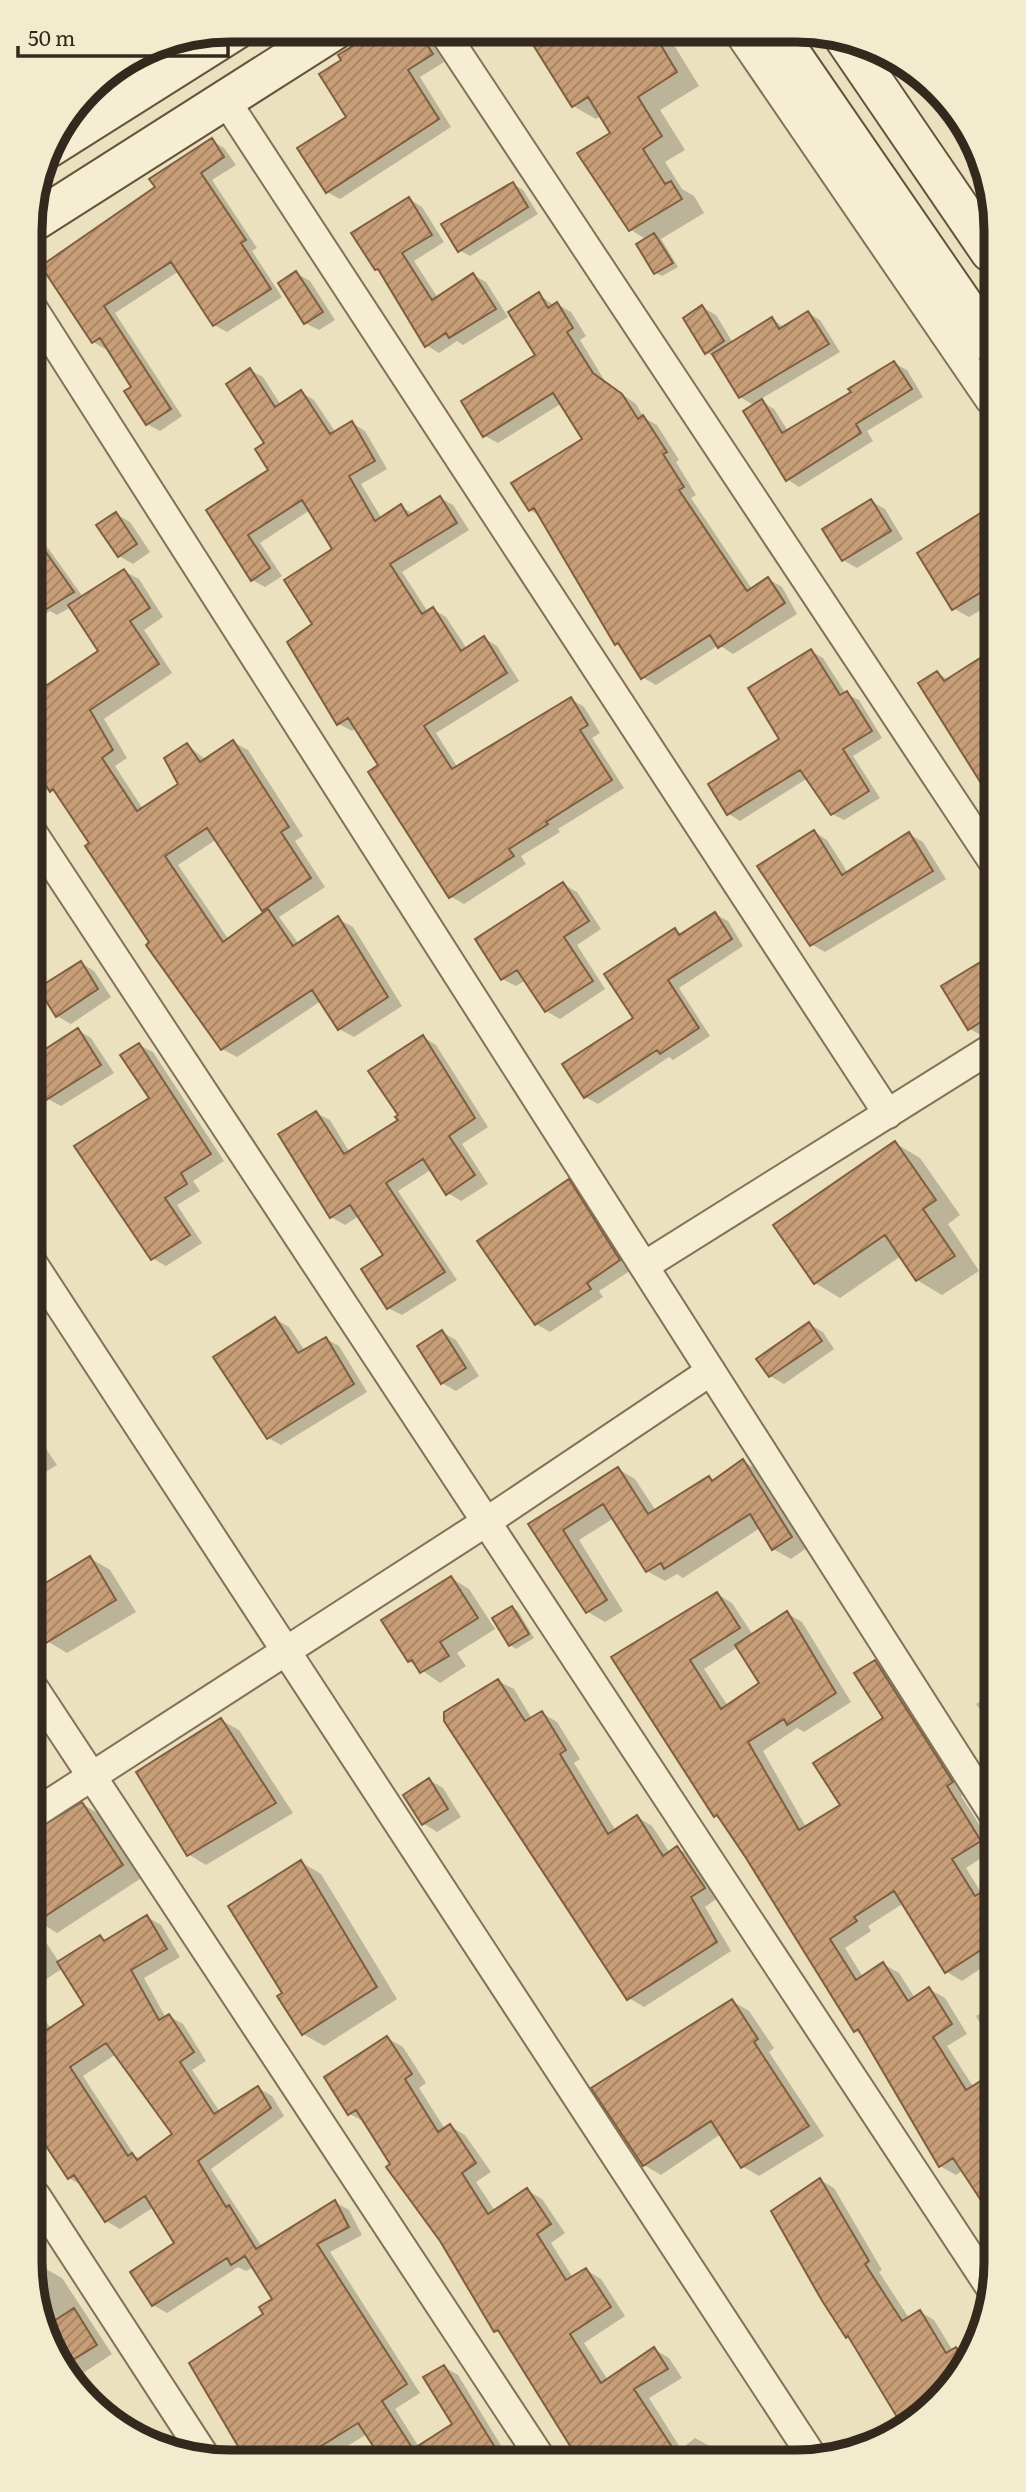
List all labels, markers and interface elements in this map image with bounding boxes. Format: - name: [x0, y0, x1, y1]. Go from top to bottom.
- scale bar: [18, 14, 228, 58]
- text: 50 m: [28, 21, 75, 52]

